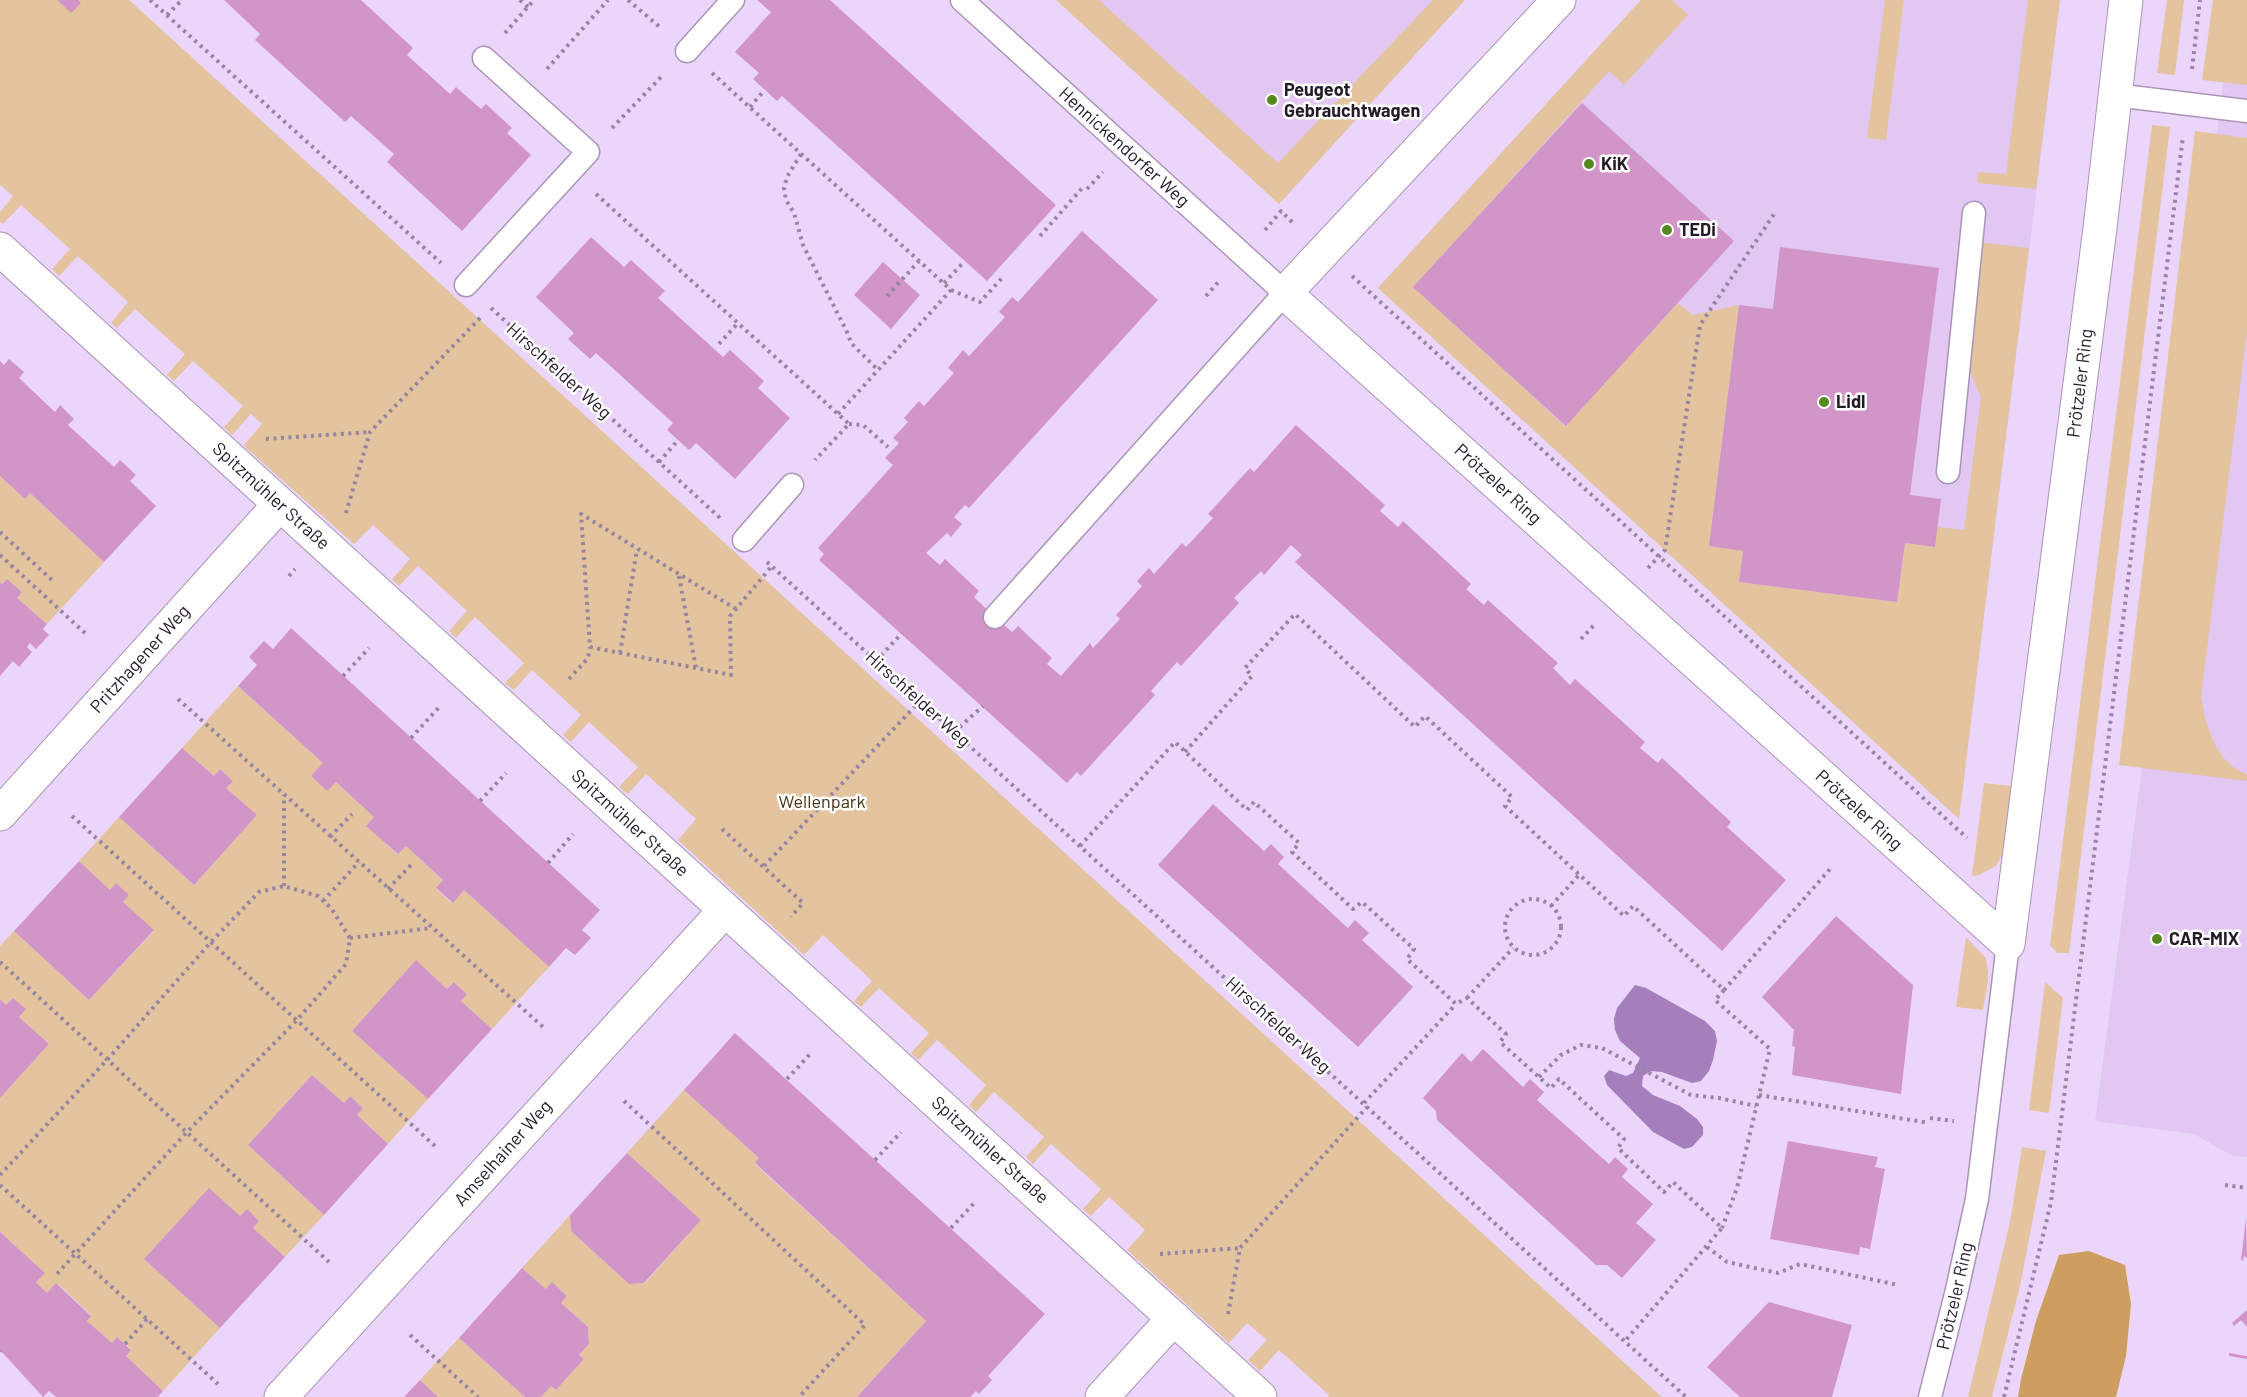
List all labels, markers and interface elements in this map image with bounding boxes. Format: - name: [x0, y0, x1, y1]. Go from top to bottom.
- place label: Peugeot Gebrauchtwagen: [1284, 79, 1420, 122]
- street label: Hennickendorfer Weg: [1054, 83, 1194, 211]
- marker: Peugeot Gebrauchtwagen: [1265, 93, 1279, 107]
- place label: KiK: [1601, 153, 1628, 175]
- marker: KiK: [1582, 157, 1596, 171]
- place label: TEDi: [1679, 219, 1716, 241]
- marker: TEDi: [1660, 223, 1674, 237]
- street label: Hirschfelder Weg: [502, 318, 616, 424]
- street label: Prötzeler Ring: [2063, 327, 2097, 439]
- place label: Lidl: [1836, 391, 1865, 413]
- marker: Lidl: [1817, 395, 1831, 409]
- street label: Spitzmühler Straße: [208, 438, 334, 554]
- street label: Prötzeler Ring: [1450, 439, 1546, 529]
- street label: Pritzhagener Weg: [86, 601, 194, 717]
- street label: Hirschfelder Weg: [861, 646, 975, 752]
- street label: Spitzmühler Straße: [567, 765, 693, 881]
- street label: Prötzeler Ring: [1811, 765, 1907, 855]
- park label: Wellenpark: [779, 791, 865, 813]
- place label: CAR-MIX: [2169, 928, 2239, 950]
- marker: CAR-MIX: [2150, 932, 2164, 946]
- street label: Hirschfelder Weg: [1221, 972, 1335, 1078]
- street label: Spitzmühler Straße: [927, 1092, 1053, 1208]
- street label: Amselhainer Weg: [450, 1096, 556, 1210]
- street label: Prötzeler Ring: [1932, 1240, 1978, 1352]

